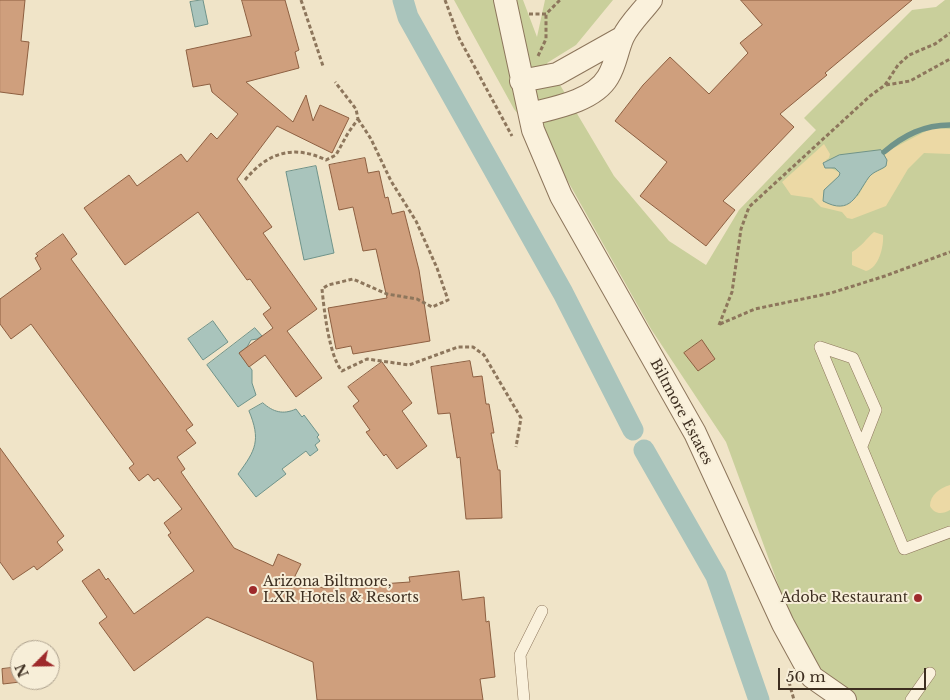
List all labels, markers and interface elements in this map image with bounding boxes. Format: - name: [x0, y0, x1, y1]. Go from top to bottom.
- street label: Biltmore Estates: [646, 356, 716, 468]
- place label: Arizona Biltmore, LXR Hotels & Resorts: [263, 574, 419, 606]
- marker: Arizona Biltmore, LXR Hotels & Resorts: [247, 584, 259, 596]
- place label: Adobe Restaurant: [781, 590, 908, 606]
- marker: Adobe Restaurant: [912, 592, 924, 604]
- north arrow: [10, 640, 60, 690]
- scale bar: [780, 658, 928, 690]
- text: N: [11, 661, 33, 680]
- text: 50 m: [786, 667, 826, 686]

